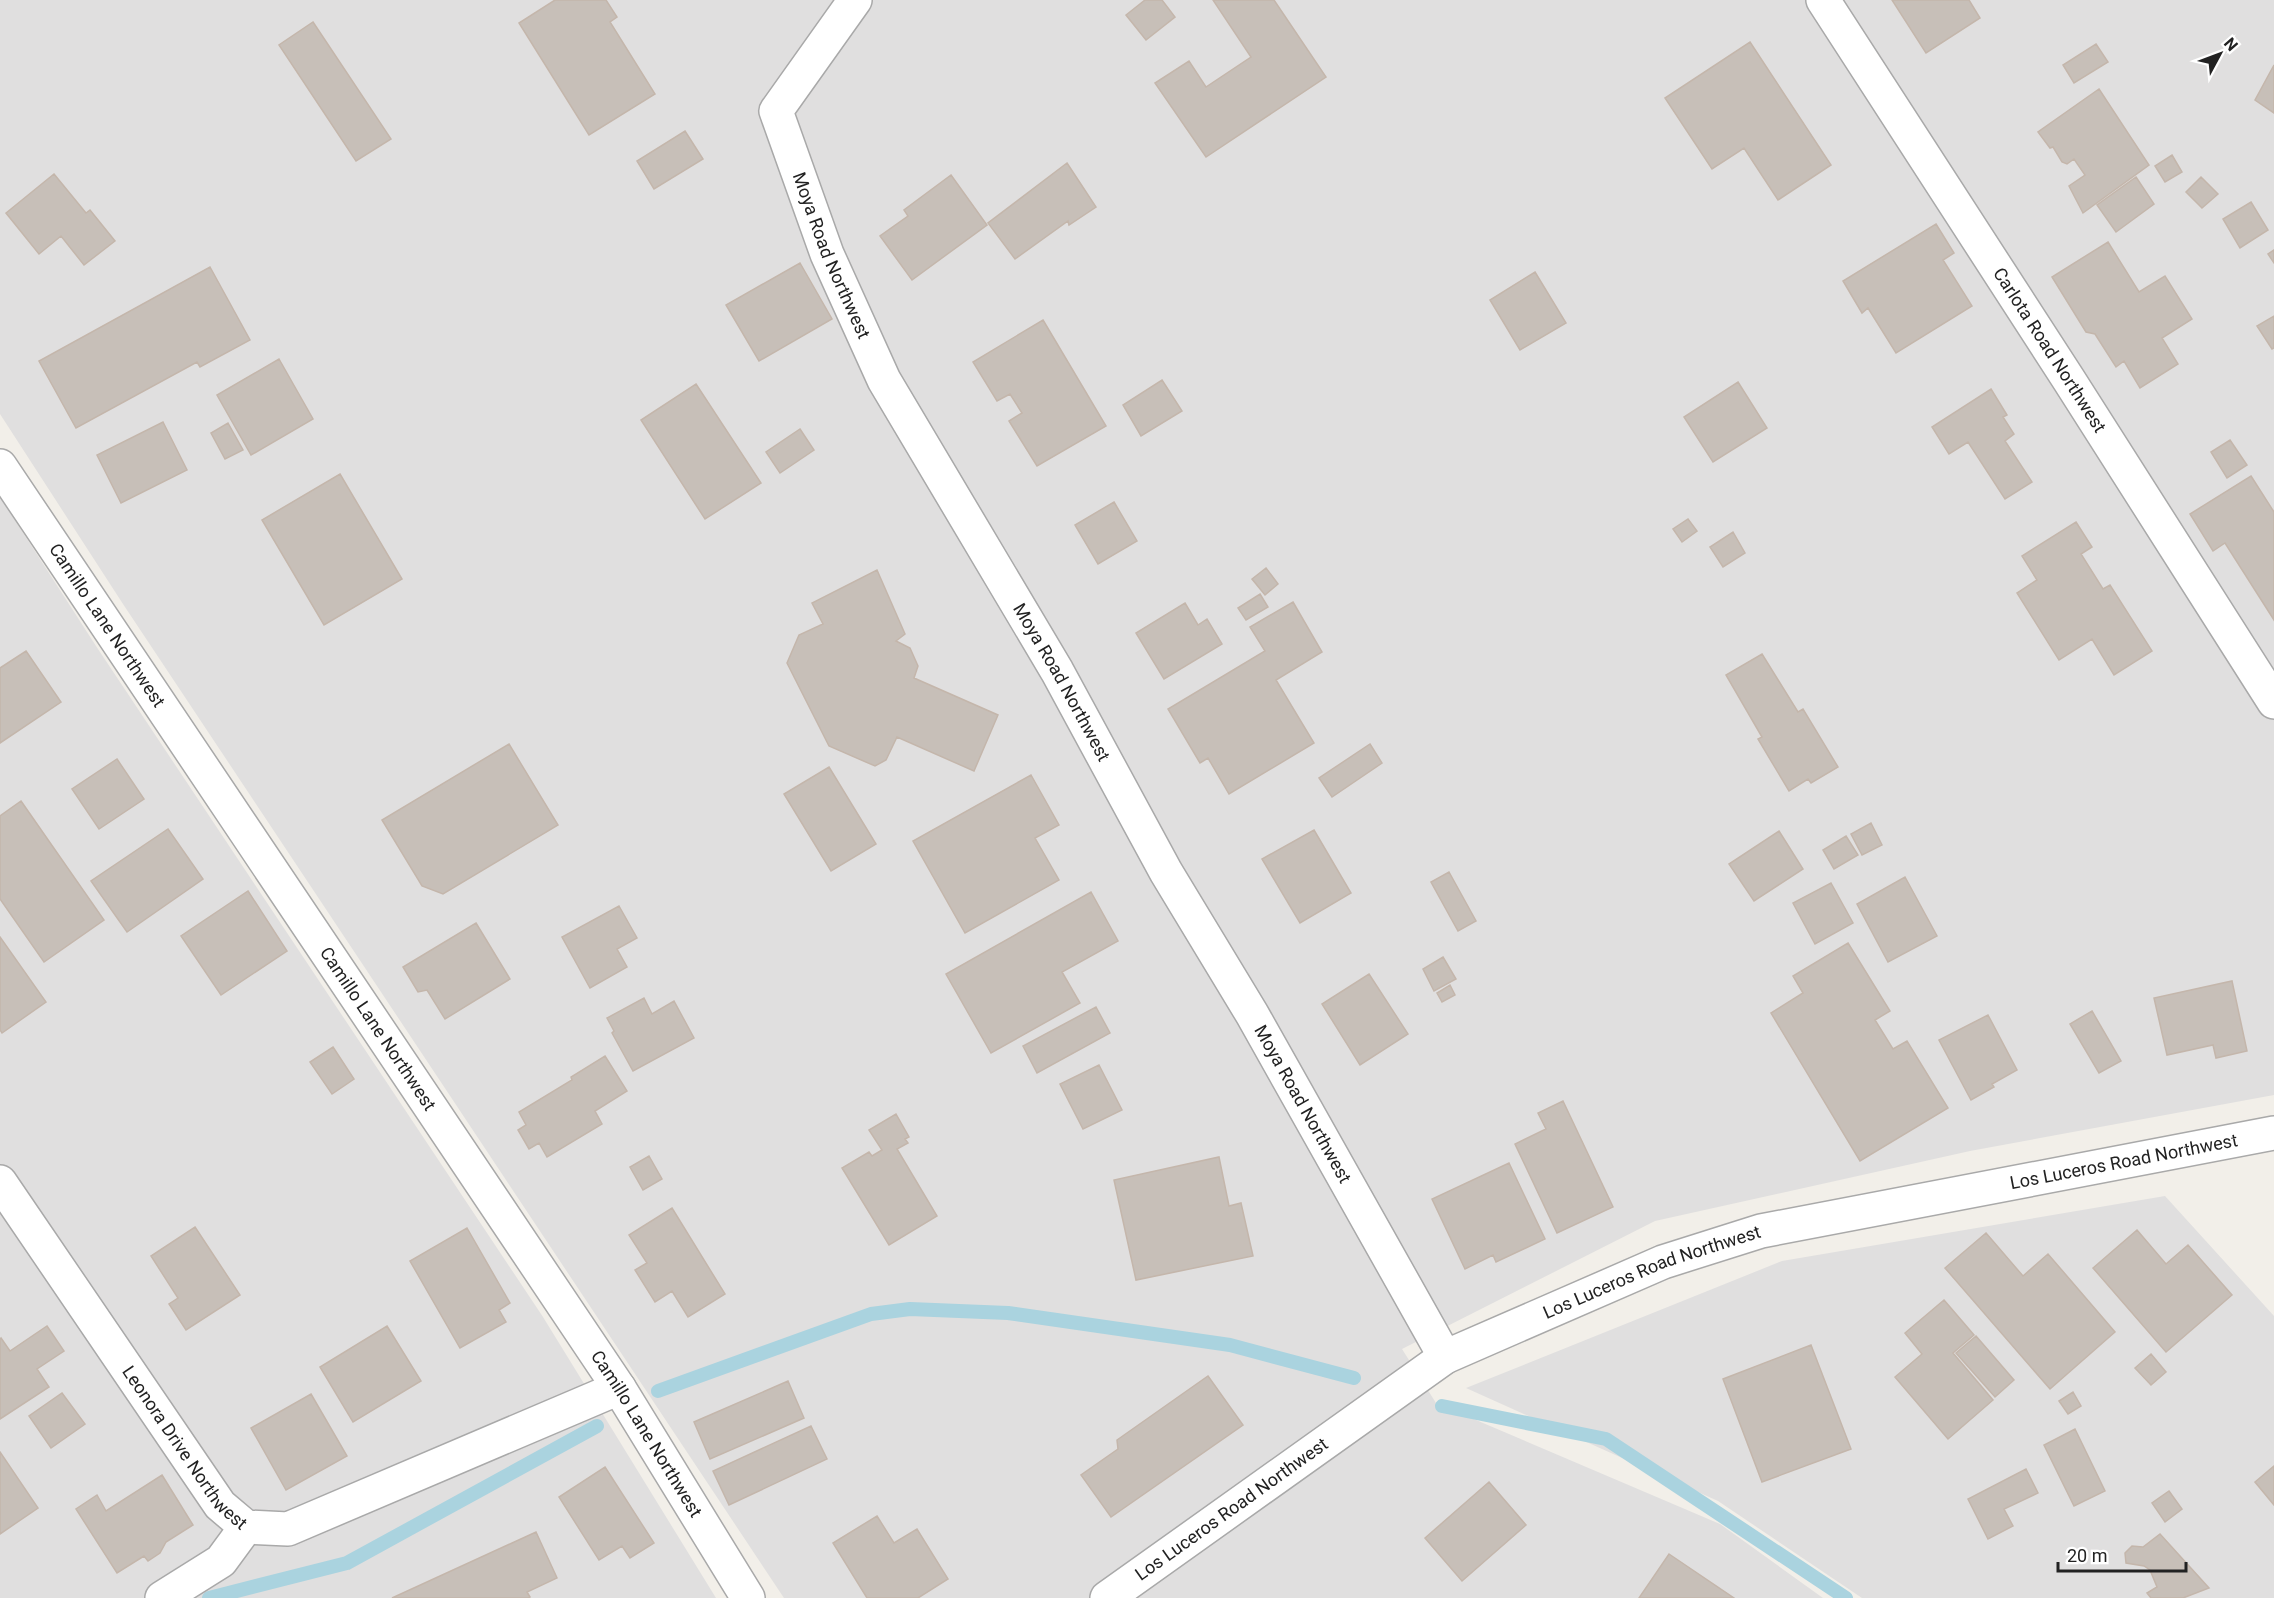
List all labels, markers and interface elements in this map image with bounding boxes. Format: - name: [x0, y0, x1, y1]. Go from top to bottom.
- north arrow: [2190, 24, 2250, 84]
- text: N: [2220, 34, 2242, 55]
- street label: Moya Road Northwest: [789, 169, 875, 342]
- street label: Carlota Road Northwest: [1989, 264, 2111, 436]
- street label: Camillo Lane Northwest: [45, 539, 170, 711]
- street label: Moya Road Northwest: [1009, 599, 1115, 765]
- street label: Camillo Lane Northwest: [316, 943, 441, 1114]
- street label: Moya Road Northwest: [1250, 1021, 1356, 1187]
- street label: Los Luceros Road Northwest: [2008, 1129, 2239, 1193]
- street label: Los Luceros Road Northwest: [1540, 1221, 1763, 1323]
- street label: Camillo Lane Northwest: [587, 1346, 707, 1521]
- street label: Leonora Drive Northwest: [118, 1362, 252, 1534]
- street label: Los Luceros Road Northwest: [1131, 1433, 1332, 1584]
- scale bar: [2058, 1535, 2186, 1573]
- text: 20 m: [2067, 1545, 2107, 1566]

